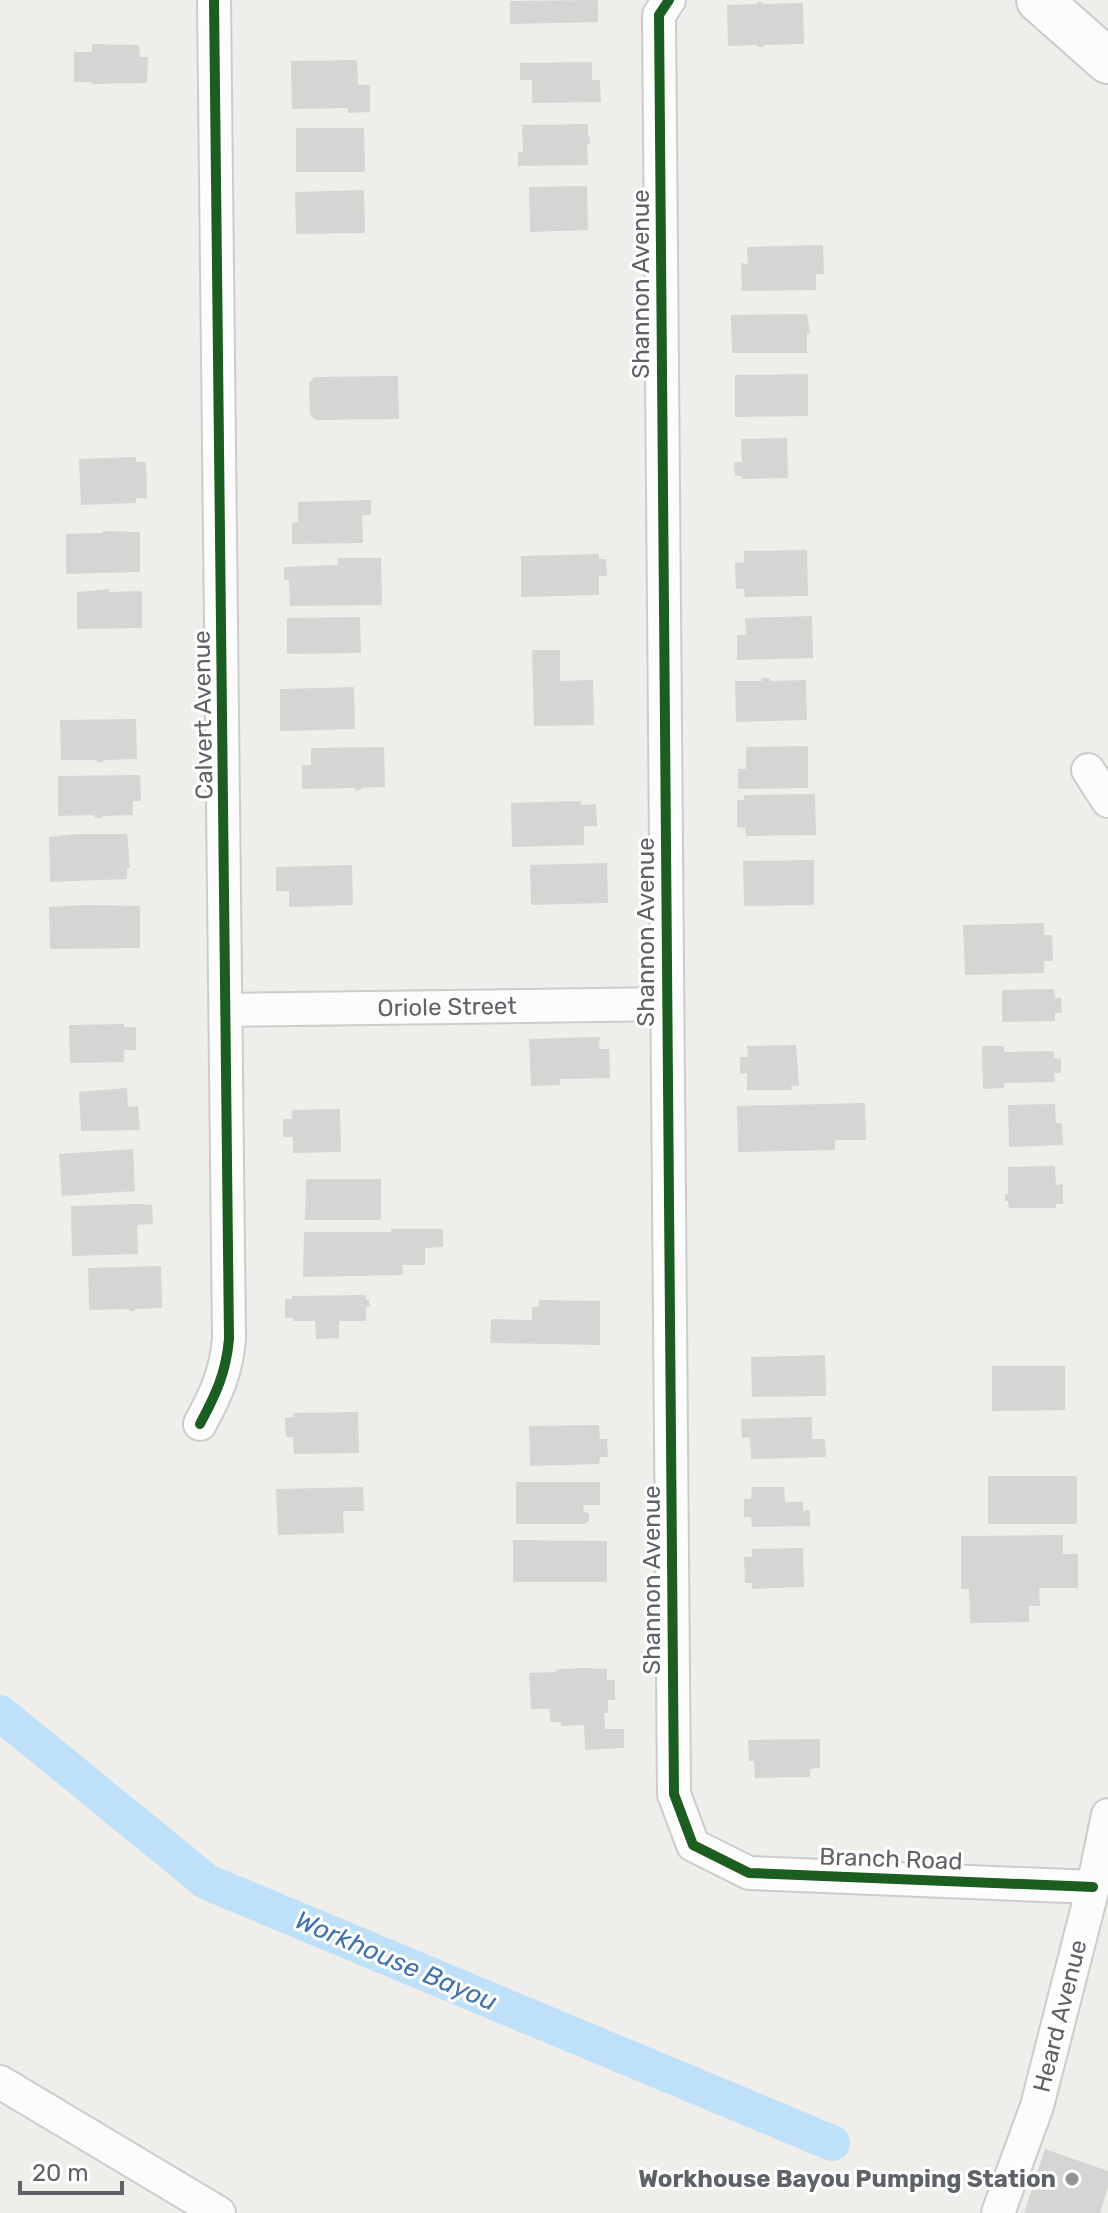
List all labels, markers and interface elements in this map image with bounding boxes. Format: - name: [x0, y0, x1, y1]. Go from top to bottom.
- street label: Shannon Avenue: [627, 189, 655, 379]
- street label: Calvert Avenue: [188, 630, 218, 800]
- street label: Shannon Avenue: [632, 837, 660, 1027]
- street label: Oriole Street: [377, 992, 517, 1022]
- street label: Shannon Avenue: [638, 1485, 666, 1675]
- street label: Branch Road: [819, 1843, 963, 1875]
- water label: Workhouse Bayou: [290, 1904, 502, 2018]
- street label: Heard Avenue: [1028, 1937, 1092, 2095]
- scale bar: [20, 2145, 122, 2195]
- text: 20 m: [32, 2159, 89, 2187]
- place label: Workhouse Bayou Pumping Station: [638, 2165, 1056, 2193]
- marker: Workhouse Bayou Pumping Station: [1063, 2170, 1081, 2188]

